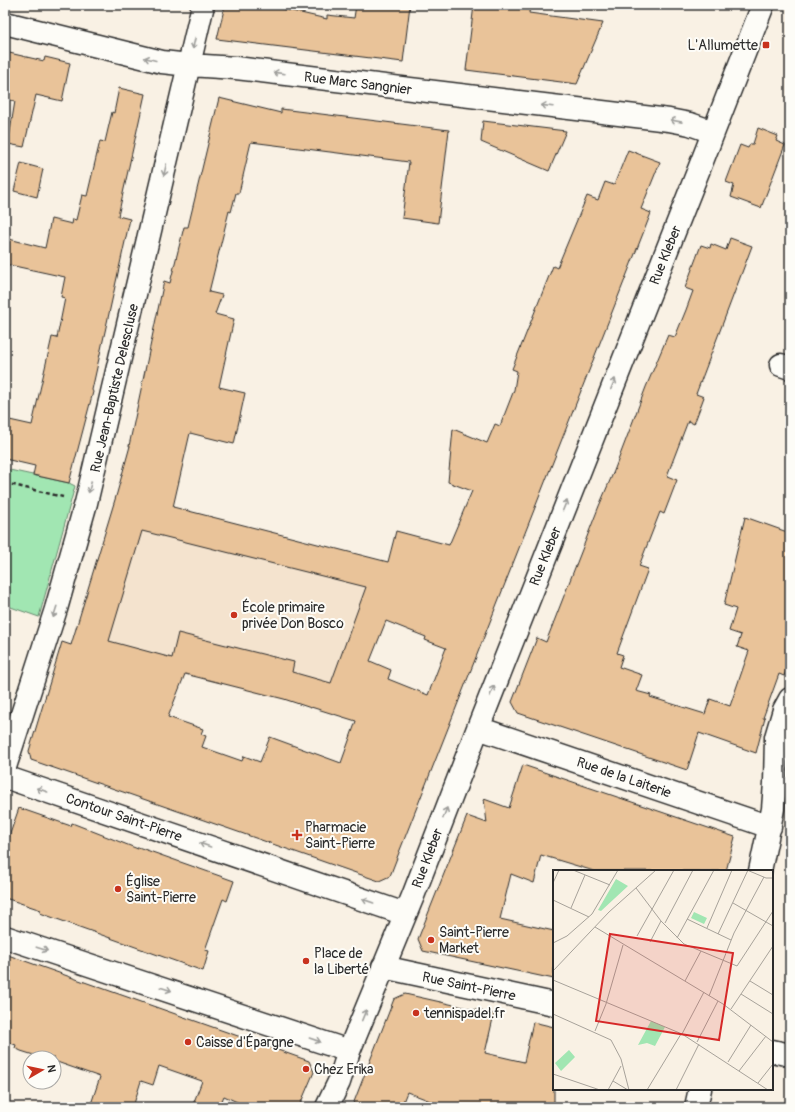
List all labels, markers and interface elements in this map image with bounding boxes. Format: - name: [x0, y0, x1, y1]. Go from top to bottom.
- one-way arrow: [189, 36, 197, 49]
- place label: L'Allumette: [687, 37, 758, 54]
- marker: L'Allumette: [761, 40, 771, 50]
- one-way arrow: [144, 55, 157, 62]
- street label: Rue Marc Sangnier: [303, 68, 413, 99]
- one-way arrow: [273, 69, 286, 77]
- one-way arrow: [541, 102, 554, 109]
- one-way arrow: [670, 117, 683, 125]
- one-way arrow: [160, 163, 168, 176]
- street label: Rue Kleber: [646, 223, 685, 287]
- street label: Rue Jean-Baptiste Delescluse: [87, 302, 142, 474]
- one-way arrow: [610, 379, 618, 391]
- one-way arrow: [86, 480, 94, 493]
- one-way arrow: [562, 500, 570, 512]
- street label: Rue Kleber: [526, 524, 565, 588]
- place label: École primaire privée Don Bosco: [242, 598, 344, 632]
- one-way arrow: [51, 606, 58, 619]
- marker: École primaire privée Don Bosco: [229, 610, 239, 620]
- one-way arrow: [489, 686, 496, 698]
- street label: Rue de la Laiterie: [574, 753, 673, 802]
- one-way arrow: [37, 785, 49, 793]
- street label: Contour Saint-Pierre: [63, 790, 184, 845]
- one-way arrow: [441, 807, 449, 819]
- place label: Pharmacie Saint-Pierre: [305, 819, 375, 852]
- street label: Rue Kleber: [408, 826, 447, 890]
- marker: Pharmacie Saint-Pierre: [292, 830, 302, 840]
- one-way arrow: [199, 841, 212, 848]
- inset map: [553, 870, 773, 1090]
- place label: Église Saint-Pierre: [126, 872, 196, 906]
- marker: Église Saint-Pierre: [113, 884, 123, 894]
- one-way arrow: [362, 896, 374, 904]
- place label: Saint-Pierre Market: [439, 924, 509, 957]
- marker: Saint-Pierre Market: [426, 935, 436, 945]
- place label: Place de la Liberté: [314, 945, 369, 978]
- one-way arrow: [35, 946, 48, 953]
- marker: Place de la Liberté: [301, 956, 311, 966]
- street label: Rue Saint-Pierre: [421, 968, 517, 1005]
- one-way arrow: [159, 986, 171, 994]
- place label: tennispadel.fr: [423, 1005, 505, 1022]
- marker: tennispadel.fr: [411, 1008, 421, 1018]
- one-way arrow: [361, 1010, 368, 1022]
- place label: Caisse d'Épargne: [196, 1033, 294, 1051]
- marker: Caisse d'Épargne: [183, 1037, 193, 1047]
- one-way arrow: [309, 1037, 322, 1044]
- north arrow: [22, 1050, 62, 1090]
- place label: Chez Erika: [314, 1061, 374, 1078]
- text: N: [44, 1064, 58, 1074]
- marker: Chez Erika: [301, 1064, 311, 1074]

